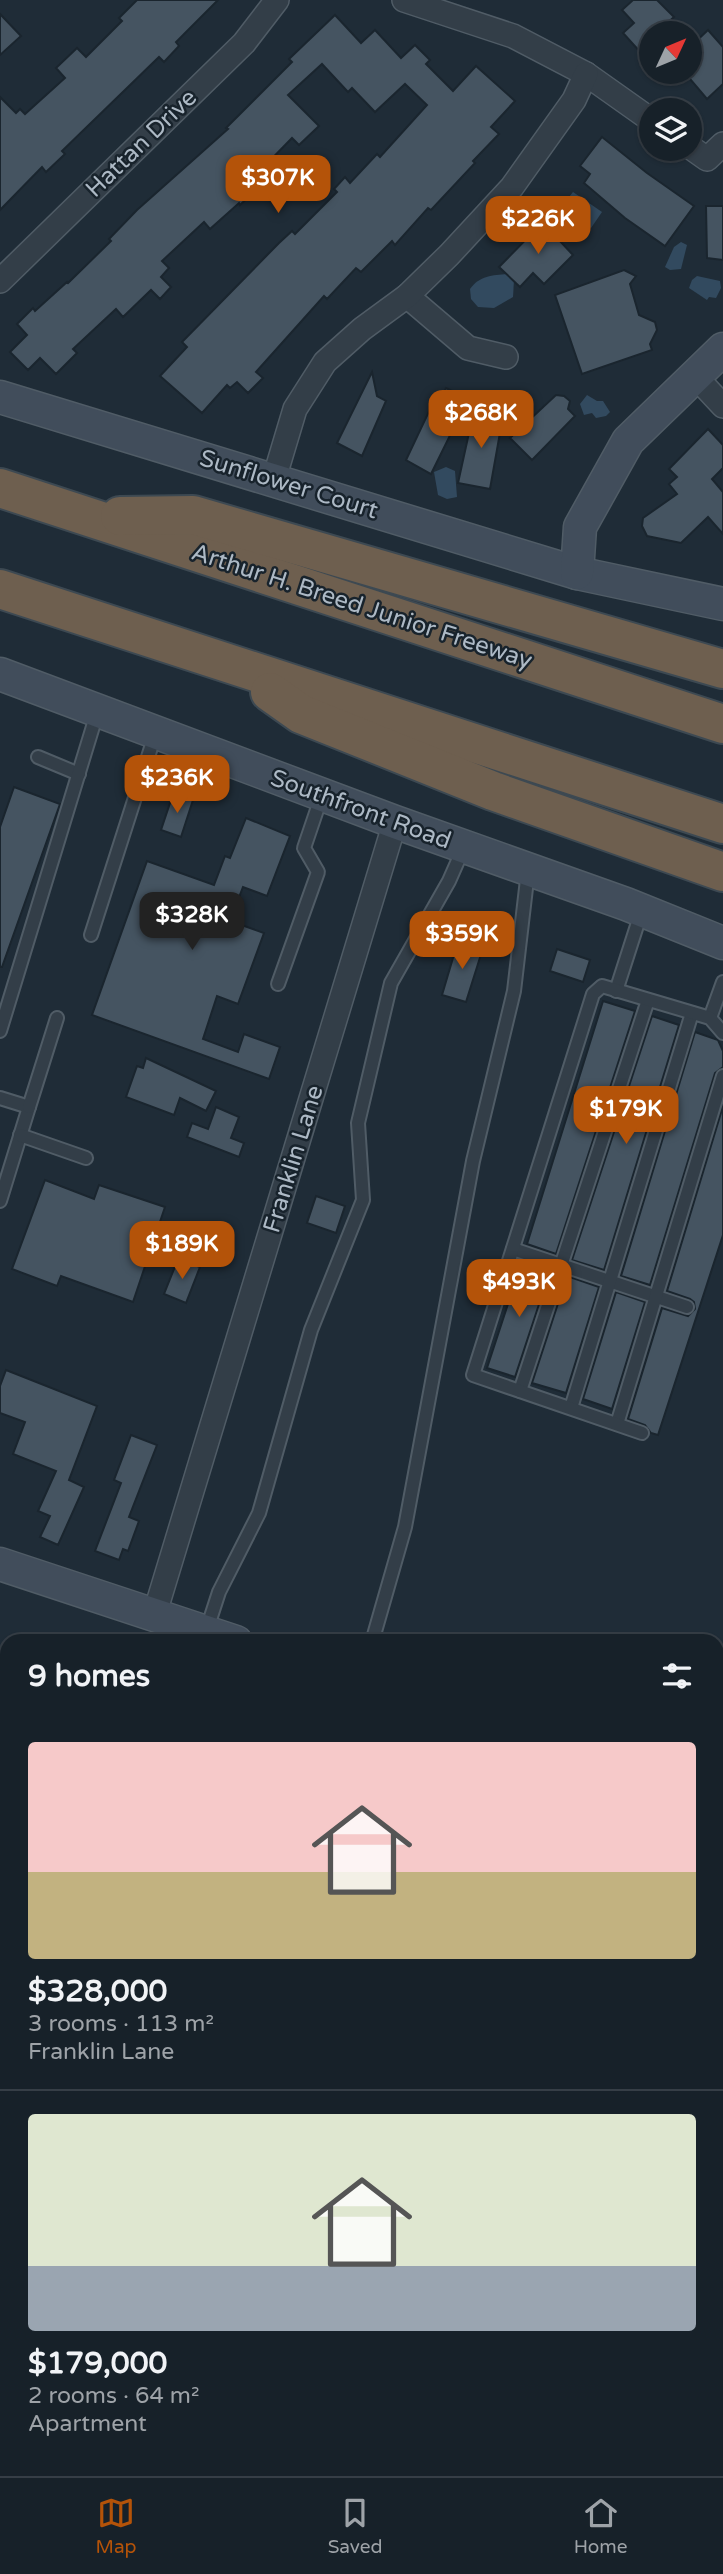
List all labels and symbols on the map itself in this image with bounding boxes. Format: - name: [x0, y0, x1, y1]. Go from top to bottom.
- north arrow: [639, 21, 702, 84]
- street label: Hattan Drive: [80, 83, 203, 204]
- pin: $307K: [229, 156, 327, 215]
- pin: $226K: [489, 196, 587, 256]
- pin: $268K: [432, 391, 530, 450]
- street label: Sunflower Court: [196, 444, 382, 525]
- street label: Arthur H. Breed Junior Freeway: [188, 538, 536, 675]
- pin: $236K: [128, 756, 226, 815]
- street label: Southfront Road: [267, 763, 455, 856]
- pin: $328K: [143, 892, 241, 952]
- pin: $359K: [413, 912, 511, 971]
- street label: Franklin Lane: [257, 1082, 330, 1236]
- pin: $179K: [577, 1086, 675, 1146]
- pin: $189K: [133, 1222, 231, 1281]
- pin: $493K: [470, 1260, 568, 1319]

